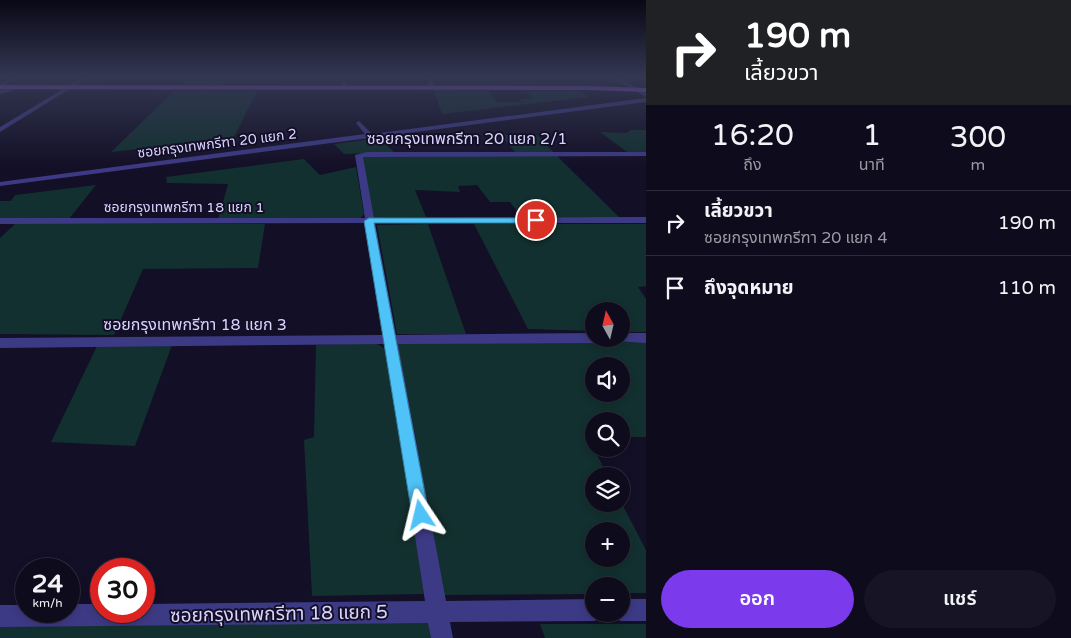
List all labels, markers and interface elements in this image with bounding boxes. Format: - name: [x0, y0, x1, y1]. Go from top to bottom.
- text: 190 m: [744, 15, 851, 57]
- icon: right: [661, 20, 726, 85]
- text: เลี้ยวขวา: [744, 60, 819, 86]
- text: 16:20: [711, 117, 794, 154]
- text: 1: [862, 117, 881, 154]
- text: 300: [950, 119, 1006, 156]
- street label: ซอยกรุงเทพกรีฑา 20 แยก 2: [136, 125, 298, 162]
- street label: ซอยกรุงเทพกรีฑา 20 แยก 2/1: [367, 129, 567, 149]
- text: ถึง: [743, 155, 762, 175]
- text: นาที: [859, 155, 885, 175]
- text: m: [971, 155, 985, 175]
- street label: ซอยกรุงเทพกรีฑา 18 แยก 1: [104, 199, 264, 216]
- pin: [515, 199, 557, 241]
- text: เลี้ยวขวา: [704, 200, 773, 222]
- icon: arrive: [522, 206, 550, 234]
- icon: right: [661, 209, 689, 237]
- text: 190 m: [998, 212, 1056, 234]
- text: ซอยกรุงเทพกรีฑา 20 แยก 4: [704, 228, 887, 248]
- icon: arrive: [661, 274, 689, 302]
- text: ถึงจุดหมาย: [704, 277, 794, 299]
- text: 110 m: [998, 277, 1056, 299]
- north arrow: [585, 302, 630, 348]
- map controls: [585, 302, 630, 622]
- street label: ซอยกรุงเทพกรีฑา 18 แยก 3: [103, 315, 287, 335]
- button: sound: [585, 357, 630, 402]
- button: search: [585, 412, 630, 457]
- button: layers: [585, 467, 630, 512]
- position arrow: [394, 488, 446, 540]
- button: +: [585, 522, 630, 567]
- speed limit sign: 30: [90, 558, 155, 623]
- text: 24: [32, 569, 63, 599]
- button: ออก: [661, 570, 854, 628]
- button: แชร์: [864, 570, 1056, 628]
- button: −: [585, 577, 630, 622]
- text: km/h: [32, 596, 63, 610]
- street label: ซอยกรุงเทพกรีฑา 18 แยก 5: [170, 601, 388, 627]

